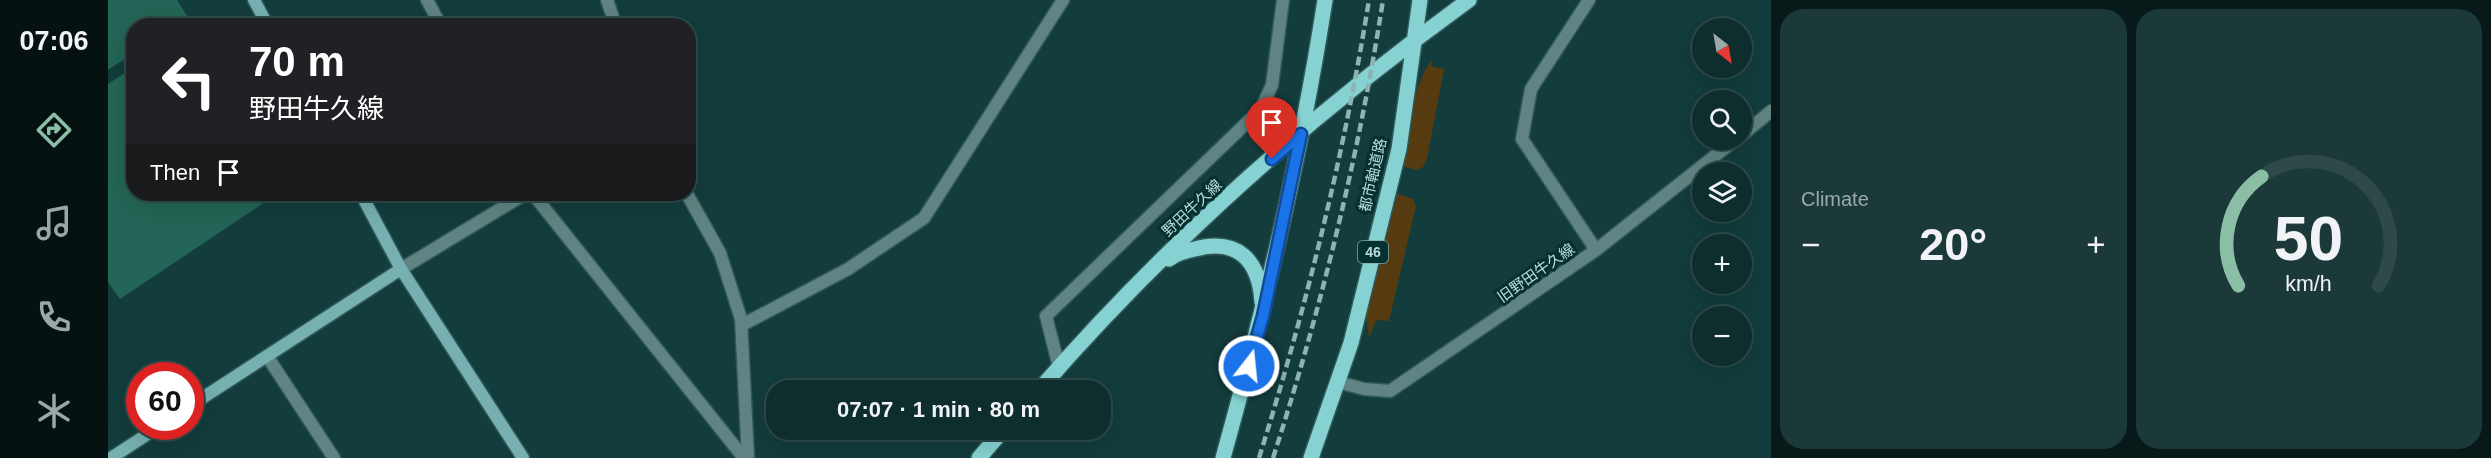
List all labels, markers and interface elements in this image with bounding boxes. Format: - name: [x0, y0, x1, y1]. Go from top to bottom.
- north arrow: [1692, 18, 1752, 78]
- map controls: [1692, 18, 1752, 366]
- text: 07:06: [19, 26, 89, 56]
- text: 70 m: [249, 38, 345, 85]
- icon: left: [150, 42, 228, 120]
- button: search: [1692, 90, 1752, 150]
- text: 野田牛久線: [249, 94, 384, 124]
- pin: [1246, 97, 1297, 159]
- icon: arrive: [1255, 106, 1288, 139]
- icon: directions: [33, 109, 75, 151]
- street label: 都市軸道路: [1356, 136, 1389, 213]
- icon: arrive: [212, 156, 245, 189]
- text: Then: [150, 160, 200, 185]
- button: layers: [1692, 162, 1752, 222]
- street label: 野田牛久線: [1158, 176, 1225, 239]
- text: Climate: [1801, 188, 1869, 210]
- icon: music: [33, 202, 75, 244]
- text: 50: [2274, 204, 2343, 273]
- text: 20°: [1919, 219, 1987, 270]
- text: −: [1801, 226, 1820, 263]
- text: +: [2086, 226, 2106, 263]
- button: +: [1692, 234, 1752, 294]
- street label: 旧野田牛久線: [1494, 240, 1577, 305]
- road number: 46: [1358, 241, 1388, 263]
- text: km/h: [2286, 272, 2332, 296]
- icon: phone: [33, 296, 75, 338]
- button: −: [1692, 306, 1752, 366]
- position arrow: [1217, 334, 1281, 398]
- speed limit sign: 60: [126, 362, 204, 440]
- icon: climate: [33, 390, 75, 432]
- text: 07:07 · 1 min · 80 m: [837, 397, 1040, 422]

